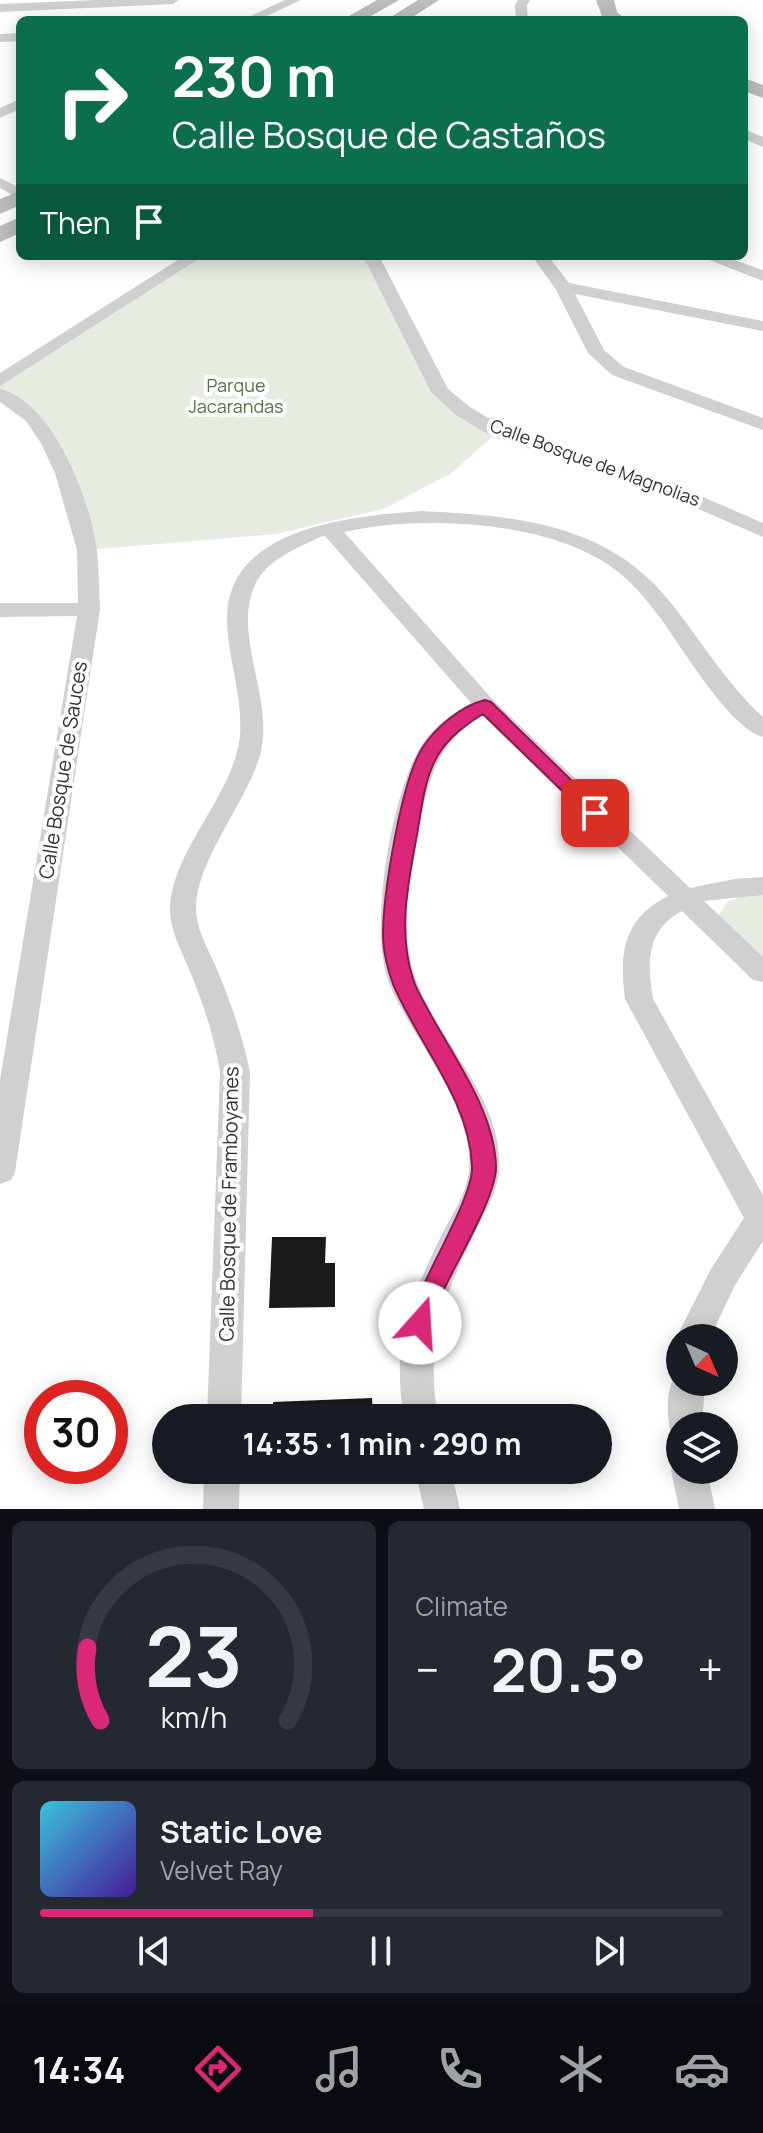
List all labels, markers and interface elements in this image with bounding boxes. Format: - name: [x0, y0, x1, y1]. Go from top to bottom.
- text: 230 m: [172, 37, 336, 114]
- icon: right: [40, 48, 144, 152]
- text: Calle Bosque de Castaños: [172, 110, 606, 159]
- icon: arrive: [127, 200, 171, 244]
- text: Then: [40, 202, 111, 243]
- park label: Parque Jacarandas: [188, 373, 284, 418]
- street label: Calle Bosque de Magnolias: [487, 413, 704, 511]
- street label: Calle Bosque de Sauces: [32, 659, 93, 881]
- pin: [561, 779, 629, 847]
- icon: arrive: [573, 791, 617, 835]
- street label: Calle Bosque de Framboyanes: [213, 1066, 244, 1342]
- position arrow: [378, 1281, 462, 1365]
- north arrow: [666, 1324, 738, 1396]
- map controls: [666, 1324, 738, 1484]
- speed limit sign: 30: [24, 1380, 128, 1484]
- button: layers: [666, 1412, 738, 1484]
- text: 14:35 · 1 min · 290 m: [242, 1423, 522, 1464]
- text: Climate: [416, 1588, 508, 1624]
- text: 23: [145, 1598, 243, 1712]
- text: 20.5°: [491, 1628, 646, 1710]
- text: −: [416, 1639, 439, 1699]
- text: +: [698, 1639, 723, 1699]
- text: km/h: [161, 1698, 227, 1737]
- text: Static Love: [160, 1811, 323, 1852]
- text: Velvet Ray: [160, 1852, 283, 1888]
- icon: previous: [132, 1929, 176, 1973]
- icon: pause: [359, 1929, 403, 1973]
- icon: next: [587, 1929, 631, 1973]
- icon: directions: [190, 2041, 246, 2097]
- icon: music: [311, 2041, 367, 2097]
- icon: phone: [432, 2041, 488, 2097]
- icon: climate: [553, 2041, 609, 2097]
- icon: car: [674, 2041, 730, 2097]
- text: 14:34: [33, 2045, 125, 2094]

